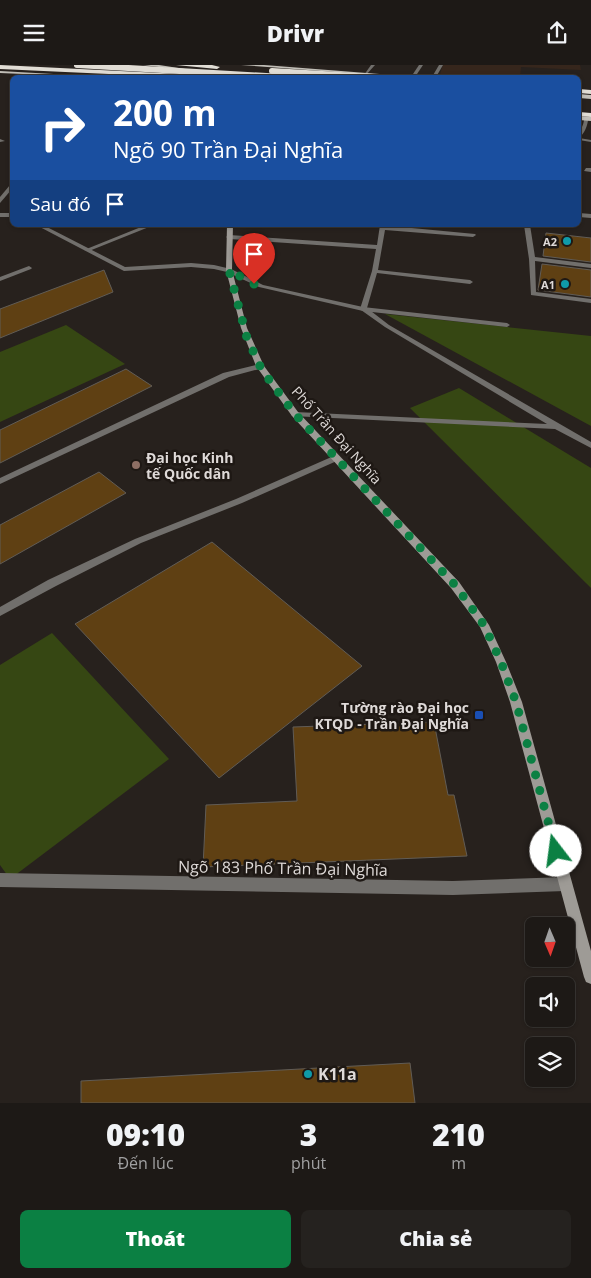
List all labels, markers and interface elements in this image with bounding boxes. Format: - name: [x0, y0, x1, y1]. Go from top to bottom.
- text: Drivr: [267, 18, 324, 48]
- icon: menu: [20, 19, 48, 47]
- icon: share: [543, 19, 571, 47]
- text: 200 m: [113, 89, 217, 136]
- icon: right: [30, 95, 95, 160]
- text: Ngõ 90 Trần Đại Nghĩa: [113, 134, 343, 164]
- icon: arrive: [101, 190, 129, 218]
- text: Sau đó: [30, 191, 91, 217]
- pin: [233, 233, 275, 284]
- place label: A2: [543, 234, 557, 249]
- marker: A2: [561, 235, 573, 247]
- icon: arrive: [240, 240, 268, 268]
- place label: A1: [541, 277, 555, 292]
- marker: A1: [559, 278, 571, 290]
- street label: Phố Trần Đại Nghĩa: [288, 382, 386, 488]
- place label: Đại học Kinh tế Quốc dân: [146, 448, 233, 483]
- marker: Đại học Kinh tế Quốc dân: [130, 459, 142, 471]
- place label: Tường rào Đại học KTQD - Trần Đại Nghĩa: [315, 698, 469, 733]
- marker: Tường rào Đại học KTQD - Trần Đại Nghĩa: [473, 709, 485, 721]
- position arrow: [529, 824, 581, 876]
- street label: Ngõ 183 Phố Trần Đại Nghĩa: [178, 855, 388, 881]
- north arrow: [525, 917, 575, 967]
- map controls: [525, 917, 575, 1087]
- button: sound: [525, 977, 575, 1027]
- button: layers: [525, 1037, 575, 1087]
- place label: K11a: [318, 1063, 357, 1085]
- marker: K11a: [302, 1068, 314, 1080]
- text: 09:10: [106, 1114, 185, 1155]
- text: 3: [300, 1114, 317, 1155]
- text: 210: [432, 1114, 485, 1155]
- text: Đến lúc: [117, 1152, 174, 1174]
- text: phút: [291, 1152, 326, 1174]
- text: m: [451, 1152, 466, 1174]
- button: Thoát: [20, 1210, 291, 1268]
- button: Chia sẻ: [301, 1210, 571, 1268]

